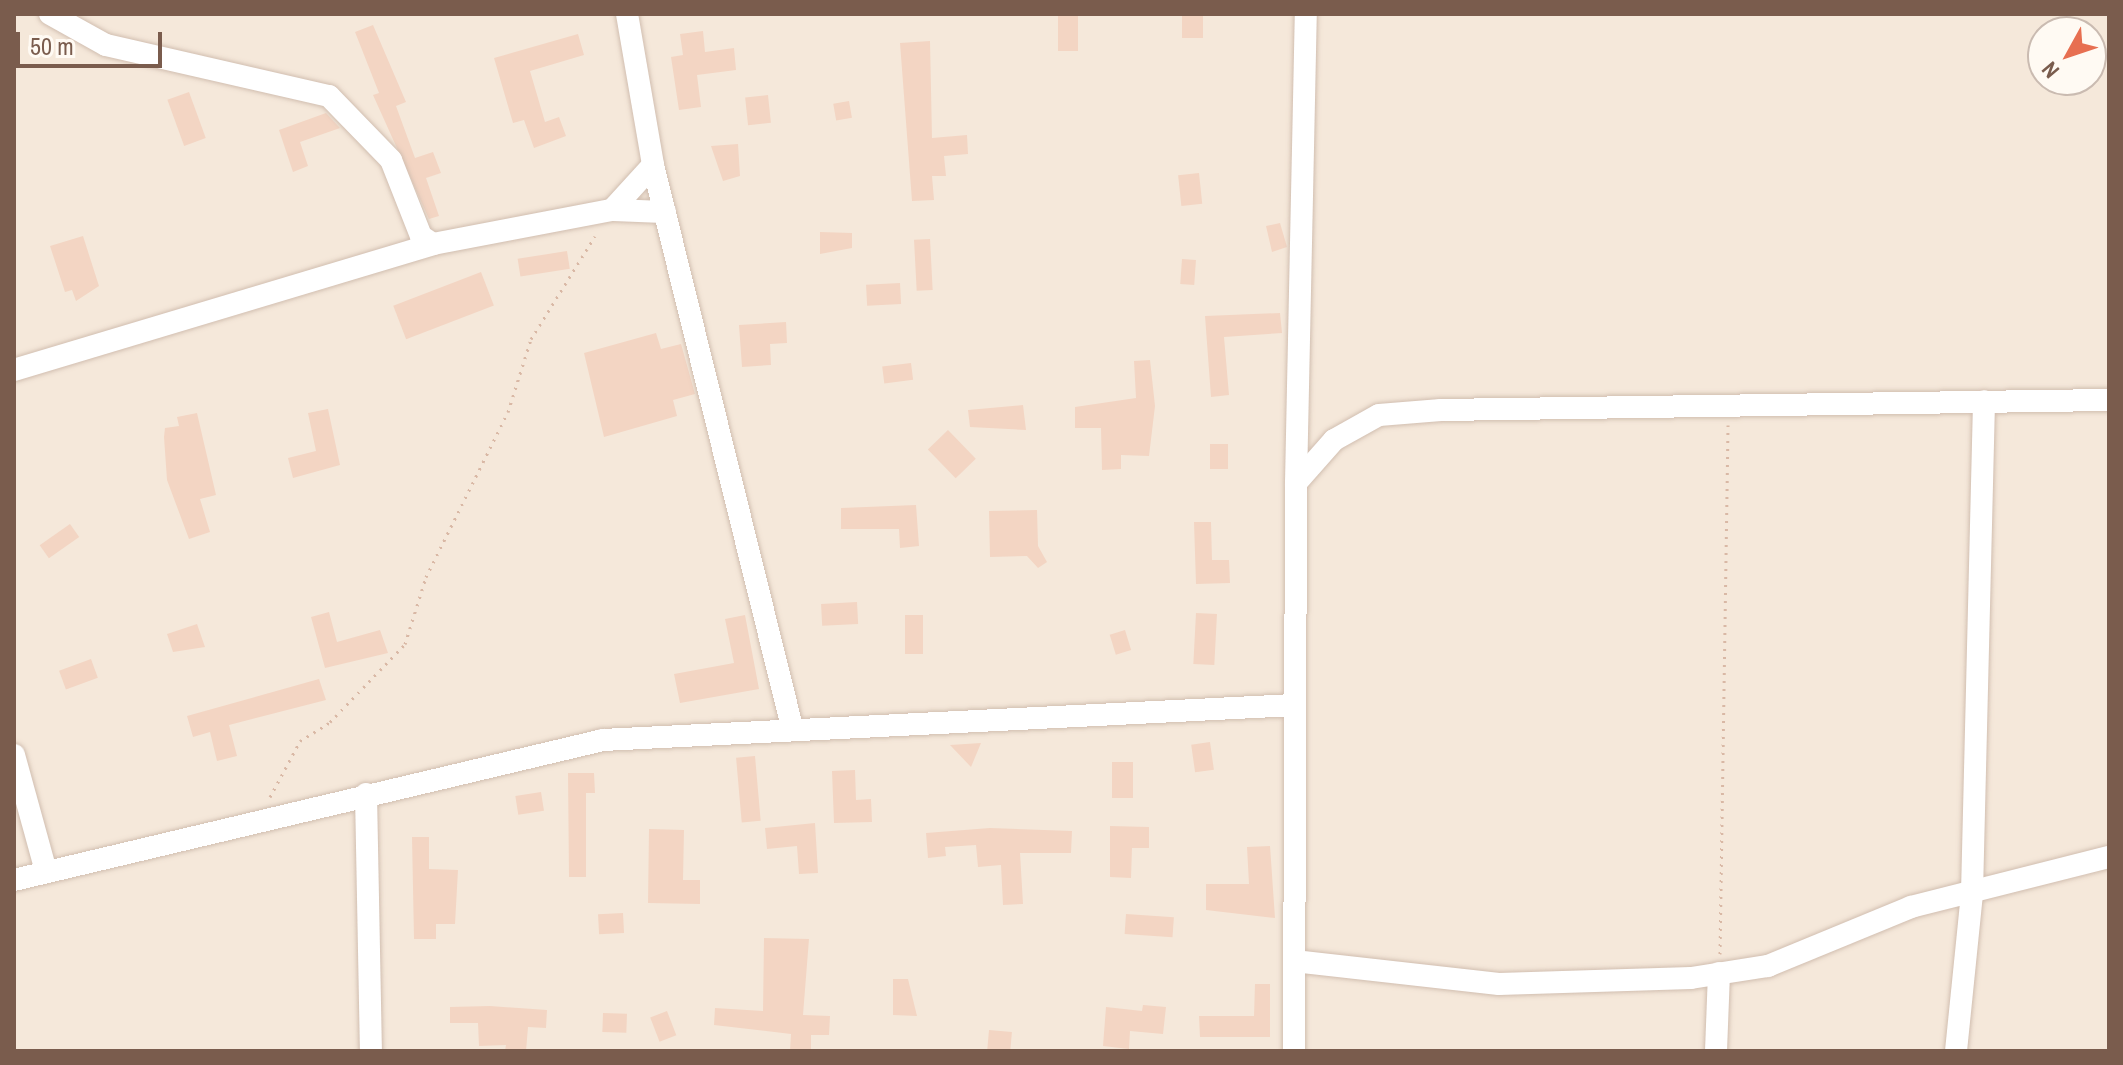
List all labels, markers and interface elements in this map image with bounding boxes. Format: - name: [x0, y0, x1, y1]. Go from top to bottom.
- scale bar: [20, 16, 166, 66]
- north arrow: [2027, 16, 2107, 96]
- text: 50 m: [30, 30, 74, 62]
- text: N: [2034, 56, 2066, 85]

